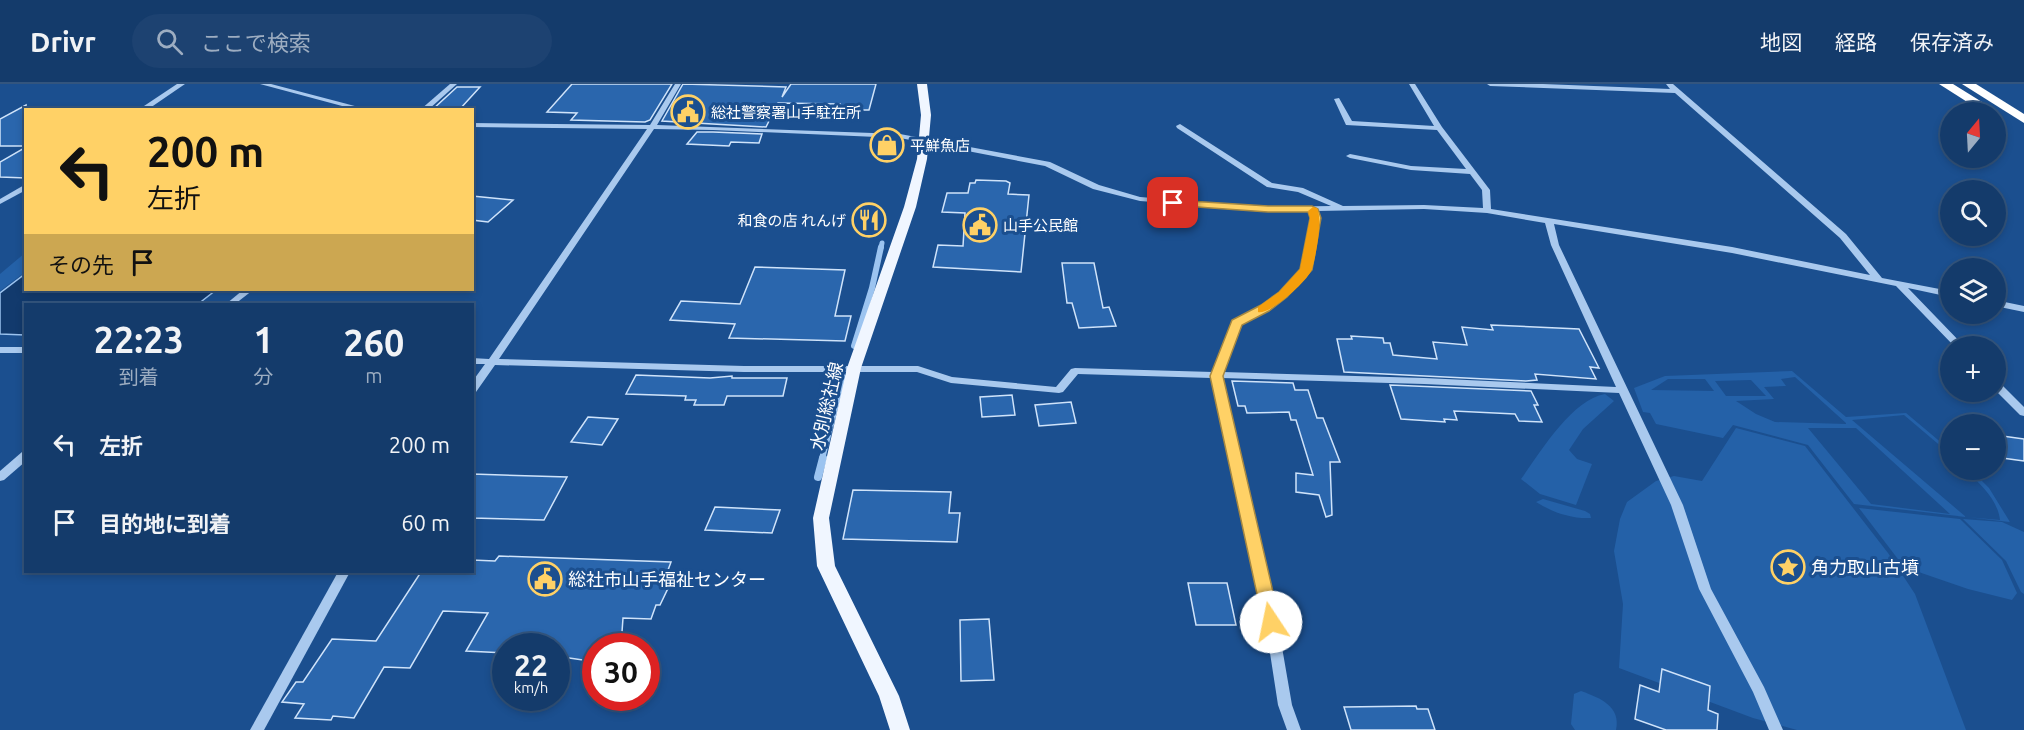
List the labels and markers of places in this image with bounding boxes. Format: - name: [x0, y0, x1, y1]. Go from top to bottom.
- public building icon: 総社警察署山手駐在所: [670, 94, 706, 130]
- place label: 総社警察署山手駐在所: [711, 104, 861, 121]
- shop icon: 平鮮魚店: [869, 127, 905, 163]
- place label: 平鮮魚店: [910, 137, 970, 154]
- pin: [1147, 177, 1198, 228]
- restaurant icon: 和食の店 れんげ: [851, 202, 887, 238]
- public building icon: 山手公民館: [962, 207, 998, 243]
- place label: 和食の店 れんげ: [738, 212, 846, 229]
- place label: 山手公民館: [1003, 217, 1078, 234]
- place icon: 角力取山古墳: [1770, 549, 1806, 585]
- place label: 角力取山古墳: [1811, 557, 1919, 577]
- public building icon: 総社市山手福祉センター: [527, 561, 563, 597]
- place label: 総社市山手福祉センター: [568, 569, 766, 589]

